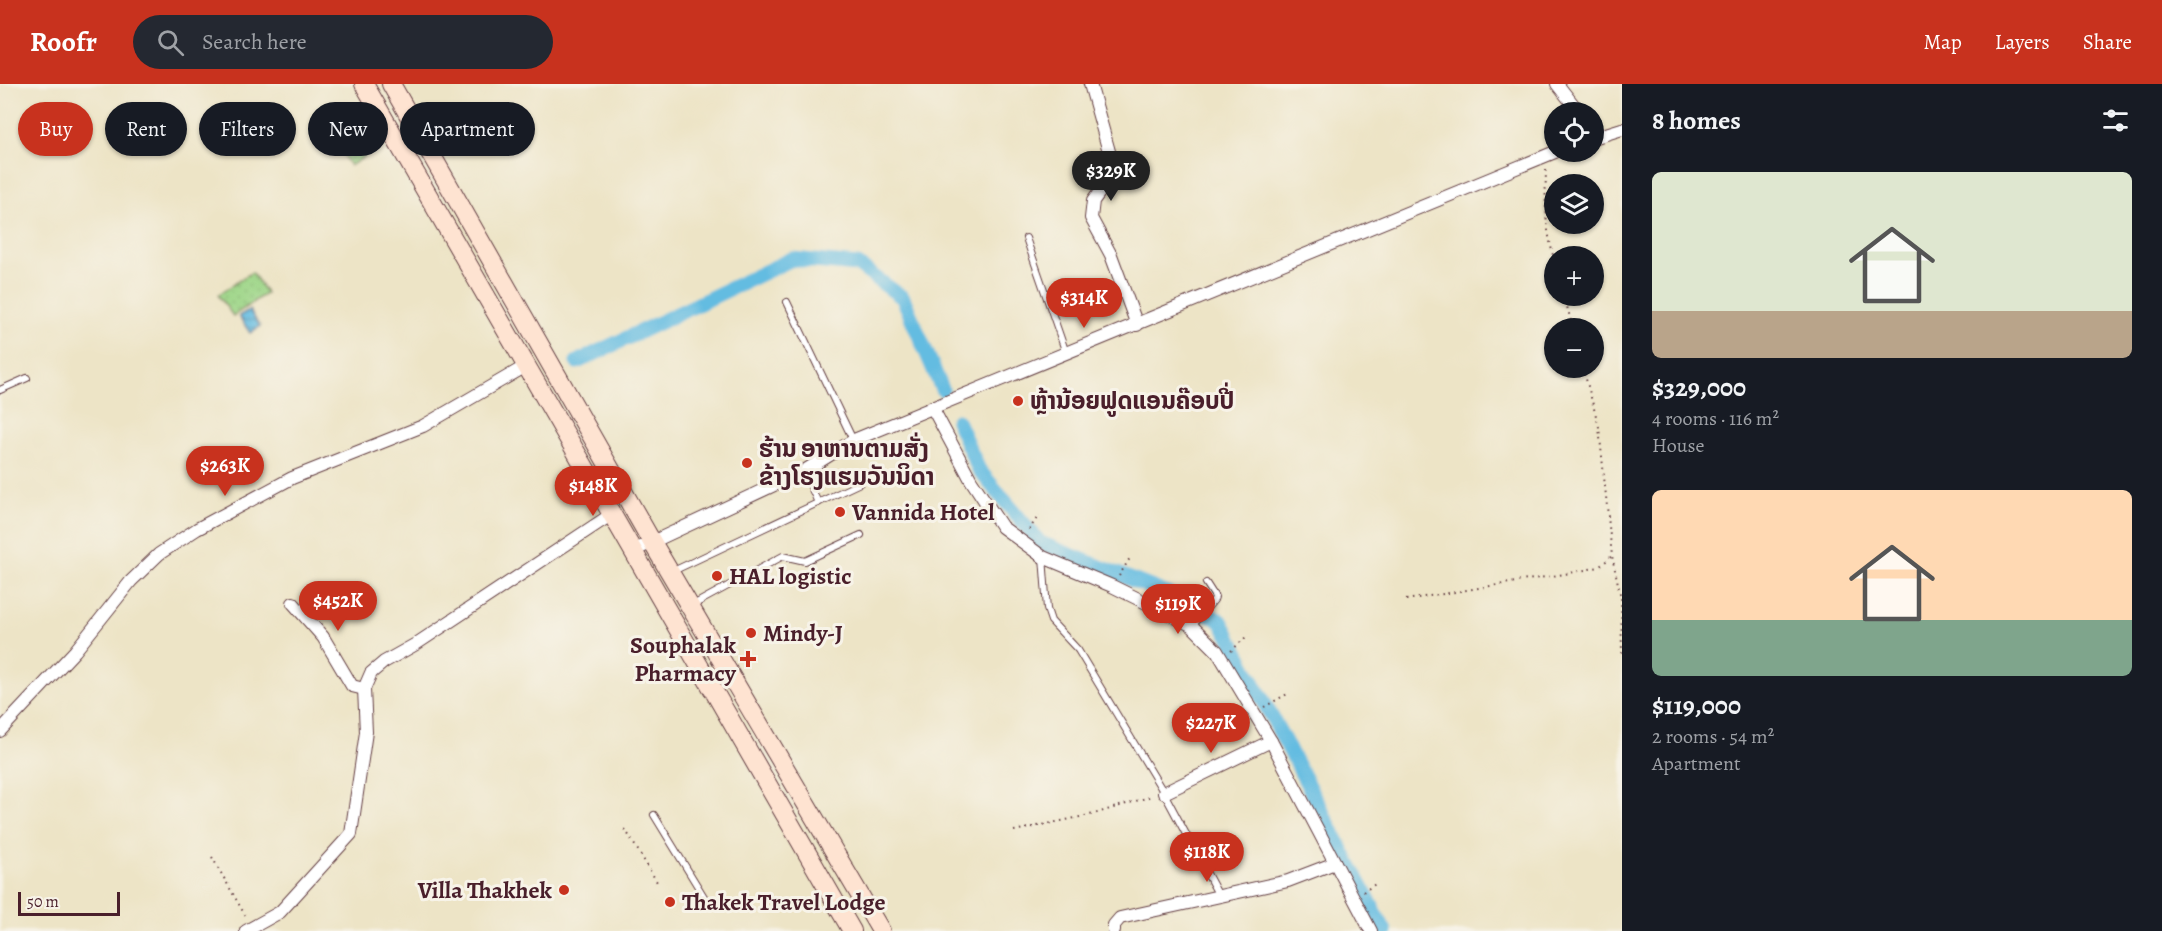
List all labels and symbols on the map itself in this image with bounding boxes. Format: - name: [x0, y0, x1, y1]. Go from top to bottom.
- pin: $329K: [1069, 151, 1153, 202]
- pin: $314K: [1042, 278, 1126, 329]
- place label: ຫຼ້ານ້ອຍຟູດແອນຄ໊ອບປີ່: [1030, 382, 1234, 417]
- marker: ຫຼ້ານ້ອຍຟູດແອນຄ໊ອບປີ່: [1011, 394, 1025, 408]
- place label: ຮ້ານ ອາຫານຕາມສັ່ງ ຂ້າງໂຮງແຮມວັນນິດາ: [759, 432, 934, 493]
- pin: $263K: [183, 446, 267, 497]
- marker: ຮ້ານ ອາຫານຕາມສັ່ງ ຂ້າງໂຮງແຮມວັນນິດາ: [740, 456, 754, 470]
- pin: $148K: [551, 466, 635, 517]
- place label: Vannida Hotel: [851, 496, 995, 528]
- marker: Vannida Hotel: [833, 505, 847, 519]
- place label: HAL logistic: [729, 560, 852, 592]
- marker: HAL logistic: [710, 569, 724, 583]
- pin: $452K: [296, 581, 380, 632]
- pin: $119K: [1136, 584, 1220, 635]
- place label: Mindy-J: [763, 617, 843, 649]
- marker: Mindy-J: [744, 626, 758, 640]
- place label: Souphalak Pharmacy: [630, 629, 737, 689]
- marker: Souphalak Pharmacy: [741, 652, 755, 666]
- pin: $227K: [1169, 703, 1253, 754]
- pin: $118K: [1165, 832, 1249, 883]
- place label: Villa Thakhek: [417, 874, 553, 906]
- marker: Villa Thakhek: [557, 883, 571, 897]
- place label: Thakek Travel Lodge: [682, 886, 886, 918]
- scale bar: [18, 889, 120, 916]
- marker: Thakek Travel Lodge: [663, 895, 677, 909]

